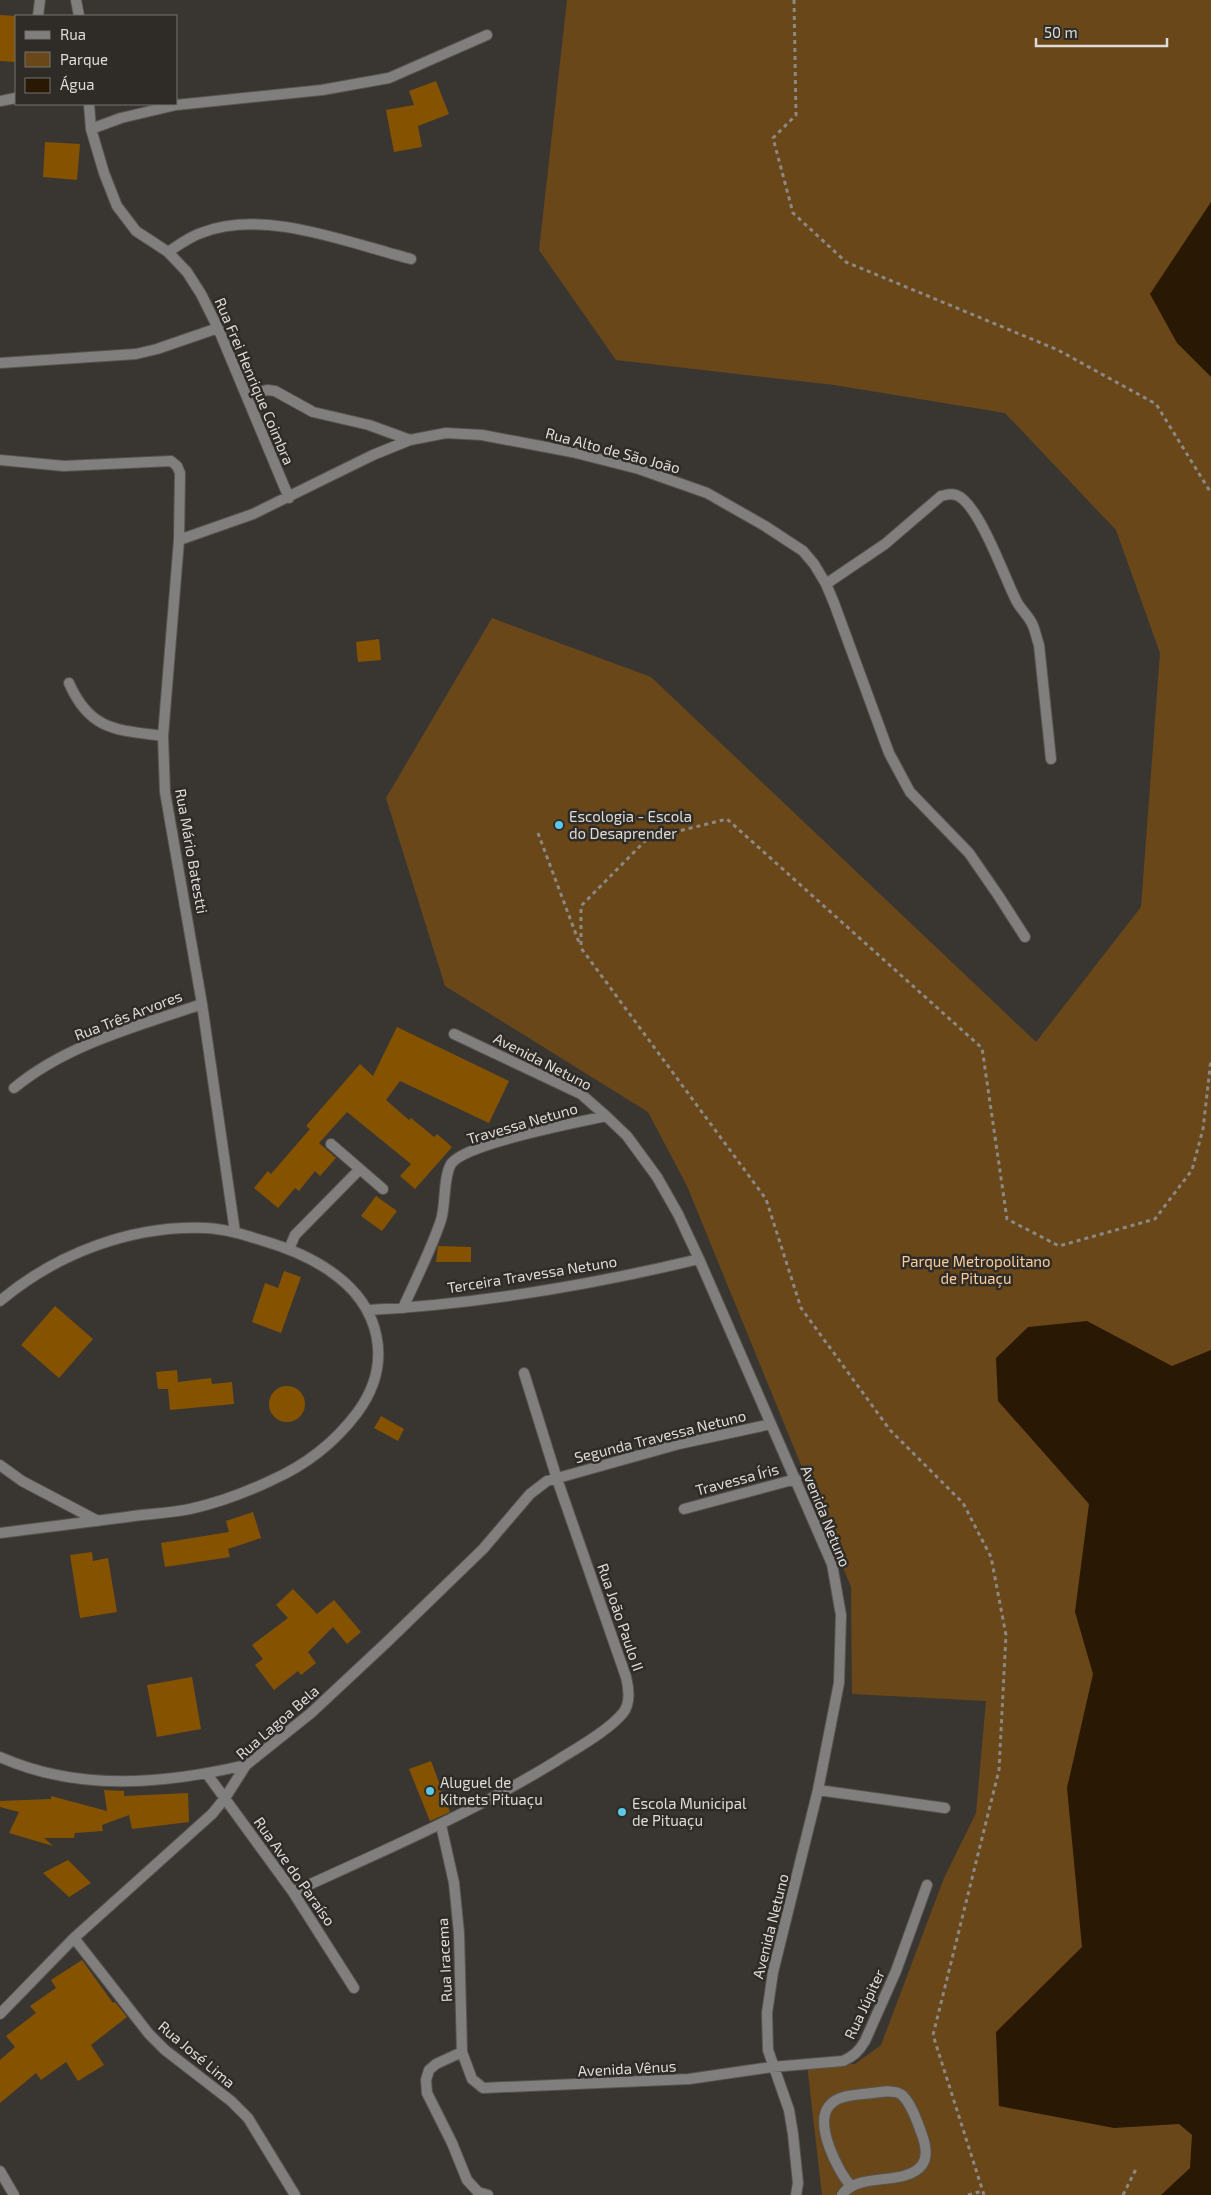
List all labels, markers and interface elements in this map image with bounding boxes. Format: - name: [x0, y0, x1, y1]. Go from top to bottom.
- legend: [15, 15, 178, 105]
- scale bar: [1036, 15, 1167, 47]
- text: 50 m: [1044, 23, 1078, 41]
- text: Rua: [60, 25, 86, 43]
- text: Parque: [60, 50, 108, 68]
- text: Água: [60, 75, 95, 93]
- street label: Rua Frei Henrique Coimbra: [212, 295, 298, 467]
- street label: Rua Alto de São João: [544, 423, 682, 477]
- street label: Rua Mário Batestti: [172, 787, 212, 915]
- place label: Escologia - Escola do Desaprender: [569, 807, 692, 842]
- marker: Escologia - Escola do Desaprender: [553, 819, 565, 831]
- street label: Rua Três Arvores: [72, 986, 184, 1044]
- street label: Avenida Netuno: [491, 1029, 595, 1093]
- street label: Travessa Netuno: [465, 1099, 579, 1147]
- street label: Terceira Travessa Netuno: [446, 1252, 618, 1296]
- park label: Parque Metropolitano de Pituaçu: [901, 1252, 1051, 1288]
- street label: Segunda Travessa Netuno: [572, 1406, 748, 1466]
- street label: Travessa Íris: [693, 1459, 781, 1499]
- street label: Avenida Netuno: [797, 1463, 855, 1569]
- street label: Rua João Paulo II: [594, 1561, 648, 1673]
- street label: Rua Lagoa Bela: [232, 1681, 322, 1763]
- place label: Aluguel de Kitnets Pituaçu: [440, 1773, 543, 1809]
- marker: Aluguel de Kitnets Pituaçu: [424, 1785, 436, 1797]
- place label: Escola Municipal de Pituaçu: [632, 1794, 747, 1830]
- marker: Escola Municipal de Pituaçu: [616, 1806, 628, 1818]
- street label: Rua Ave do Paraíso: [251, 1813, 339, 1929]
- street label: Avenida Netuno: [748, 1872, 792, 1980]
- street label: Rua Iracema: [433, 1917, 455, 2003]
- street label: Rua Júpiter: [840, 1966, 888, 2042]
- street label: Rua José Lima: [155, 2017, 239, 2091]
- street label: Avenida Vênus: [577, 2056, 677, 2080]

